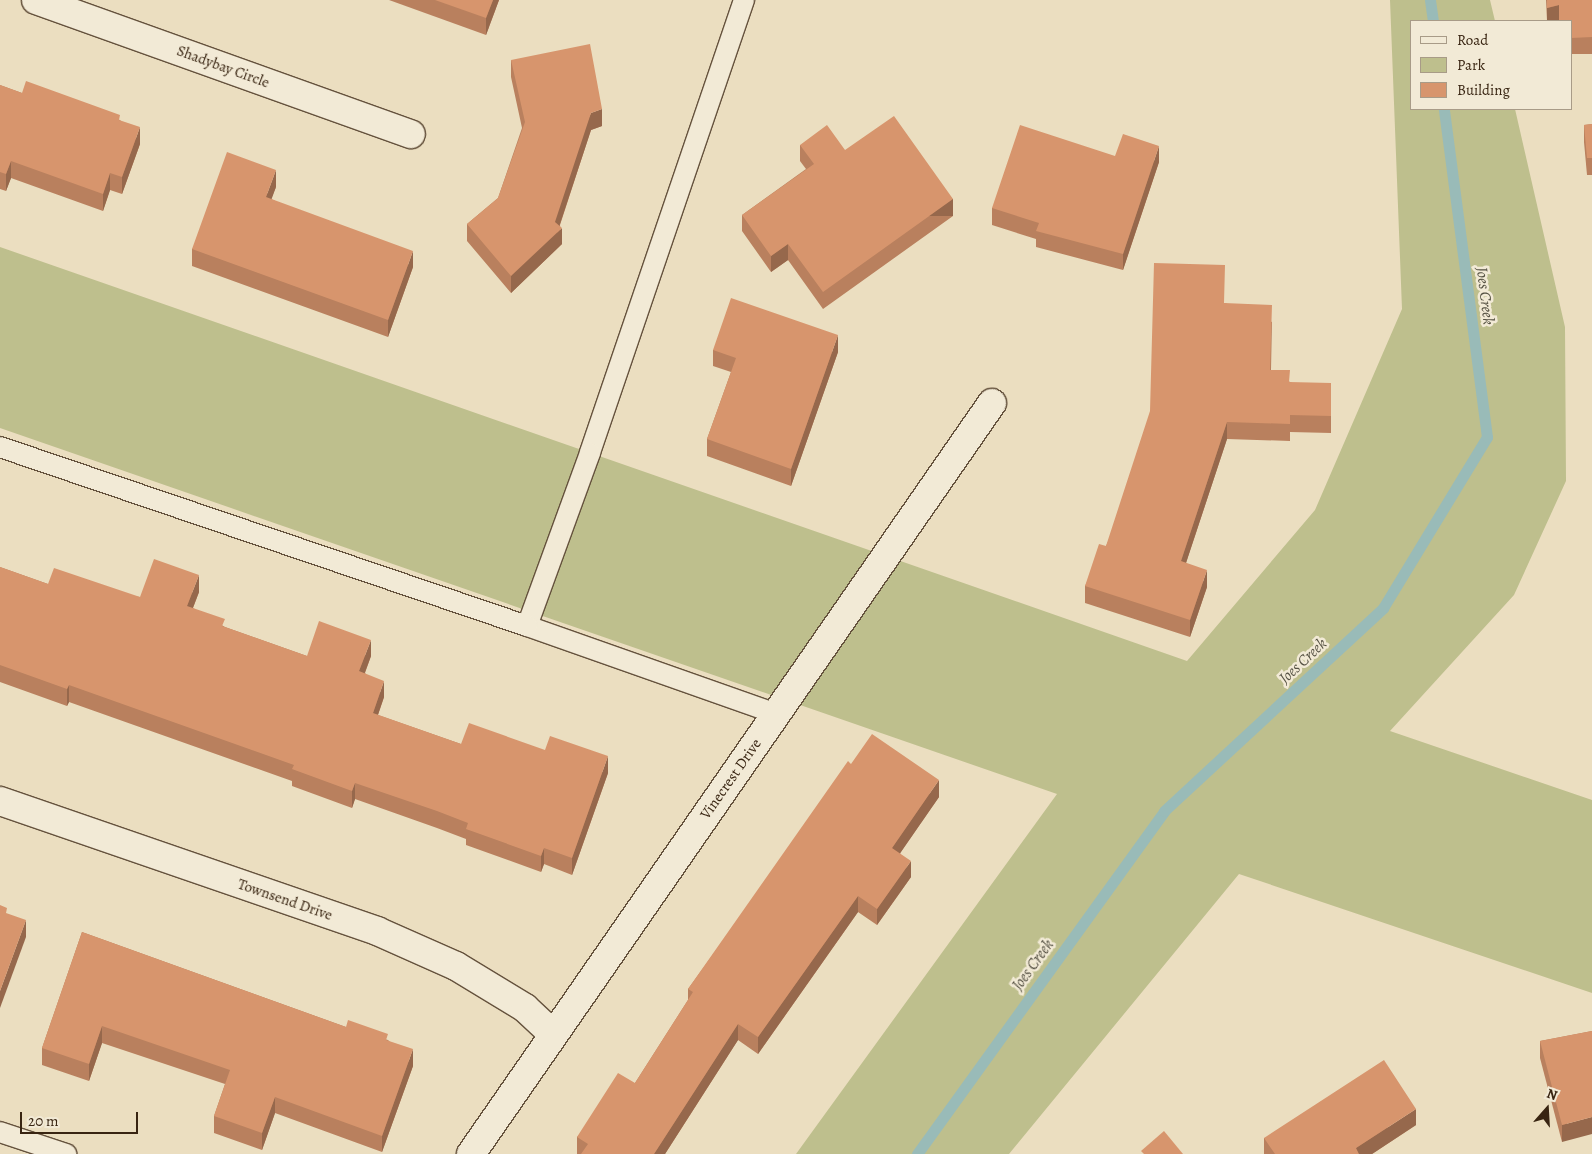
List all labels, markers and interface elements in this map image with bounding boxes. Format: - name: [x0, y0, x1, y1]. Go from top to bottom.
- legend: [1410, 20, 1572, 110]
- text: Road: [1457, 30, 1488, 50]
- street label: Shadybay Circle: [174, 42, 272, 92]
- text: Park: [1457, 55, 1485, 75]
- text: Building: [1457, 80, 1510, 100]
- water label: Joes Creek: [1472, 266, 1498, 326]
- water label: Joes Creek: [1275, 634, 1331, 688]
- street label: Vinecrest Drive: [697, 735, 765, 823]
- street label: Townsend Drive: [235, 875, 335, 925]
- water label: Joes Creek: [1008, 936, 1058, 994]
- north arrow: [1522, 1084, 1572, 1134]
- text: N: [1544, 1084, 1560, 1105]
- scale bar: [22, 1102, 140, 1134]
- text: 20 m: [28, 1111, 59, 1131]

